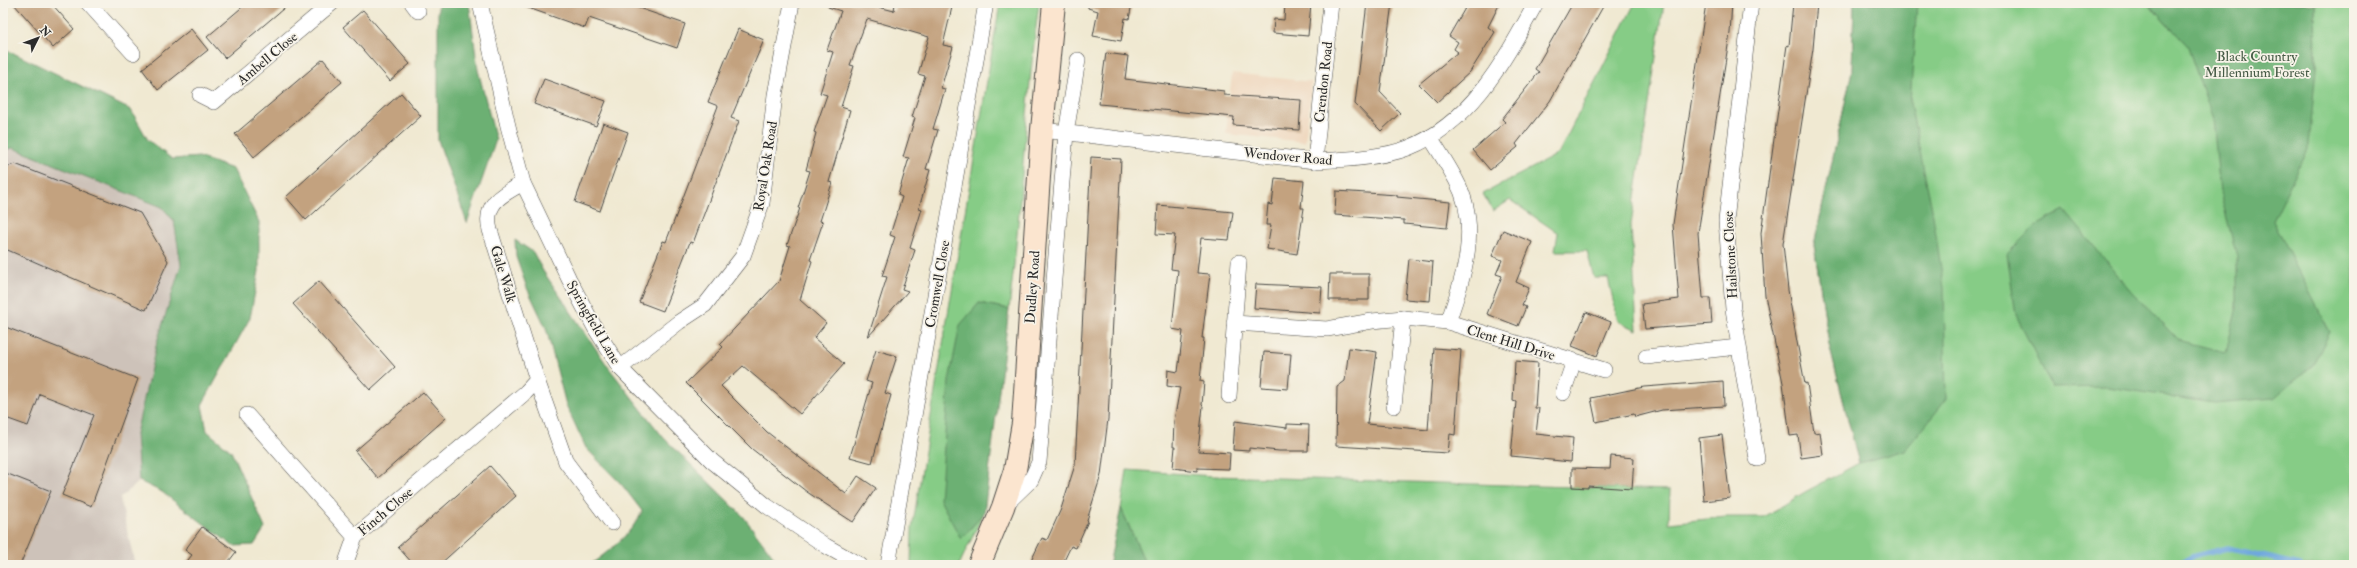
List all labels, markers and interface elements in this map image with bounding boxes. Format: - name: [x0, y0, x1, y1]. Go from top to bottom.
- north arrow: [18, 18, 58, 58]
- text: N: [36, 23, 54, 41]
- street label: Ambell Close: [233, 28, 301, 89]
- street label: Crendon Road: [1311, 41, 1336, 123]
- park label: Black Country Millennium Forest: [2205, 48, 2310, 81]
- street label: Royal Oak Road: [750, 120, 782, 213]
- street label: Wendover Road: [1242, 144, 1333, 169]
- street label: Hailstone Close: [1720, 211, 1741, 299]
- street label: Cromwell Close: [921, 239, 954, 329]
- street label: Gale Walk: [487, 243, 520, 305]
- street label: Dudley Road: [1021, 250, 1045, 324]
- street label: Springfield Lane: [562, 277, 624, 368]
- street label: Clent Hill Drive: [1465, 321, 1557, 364]
- street label: Finch Close: [354, 483, 416, 539]

